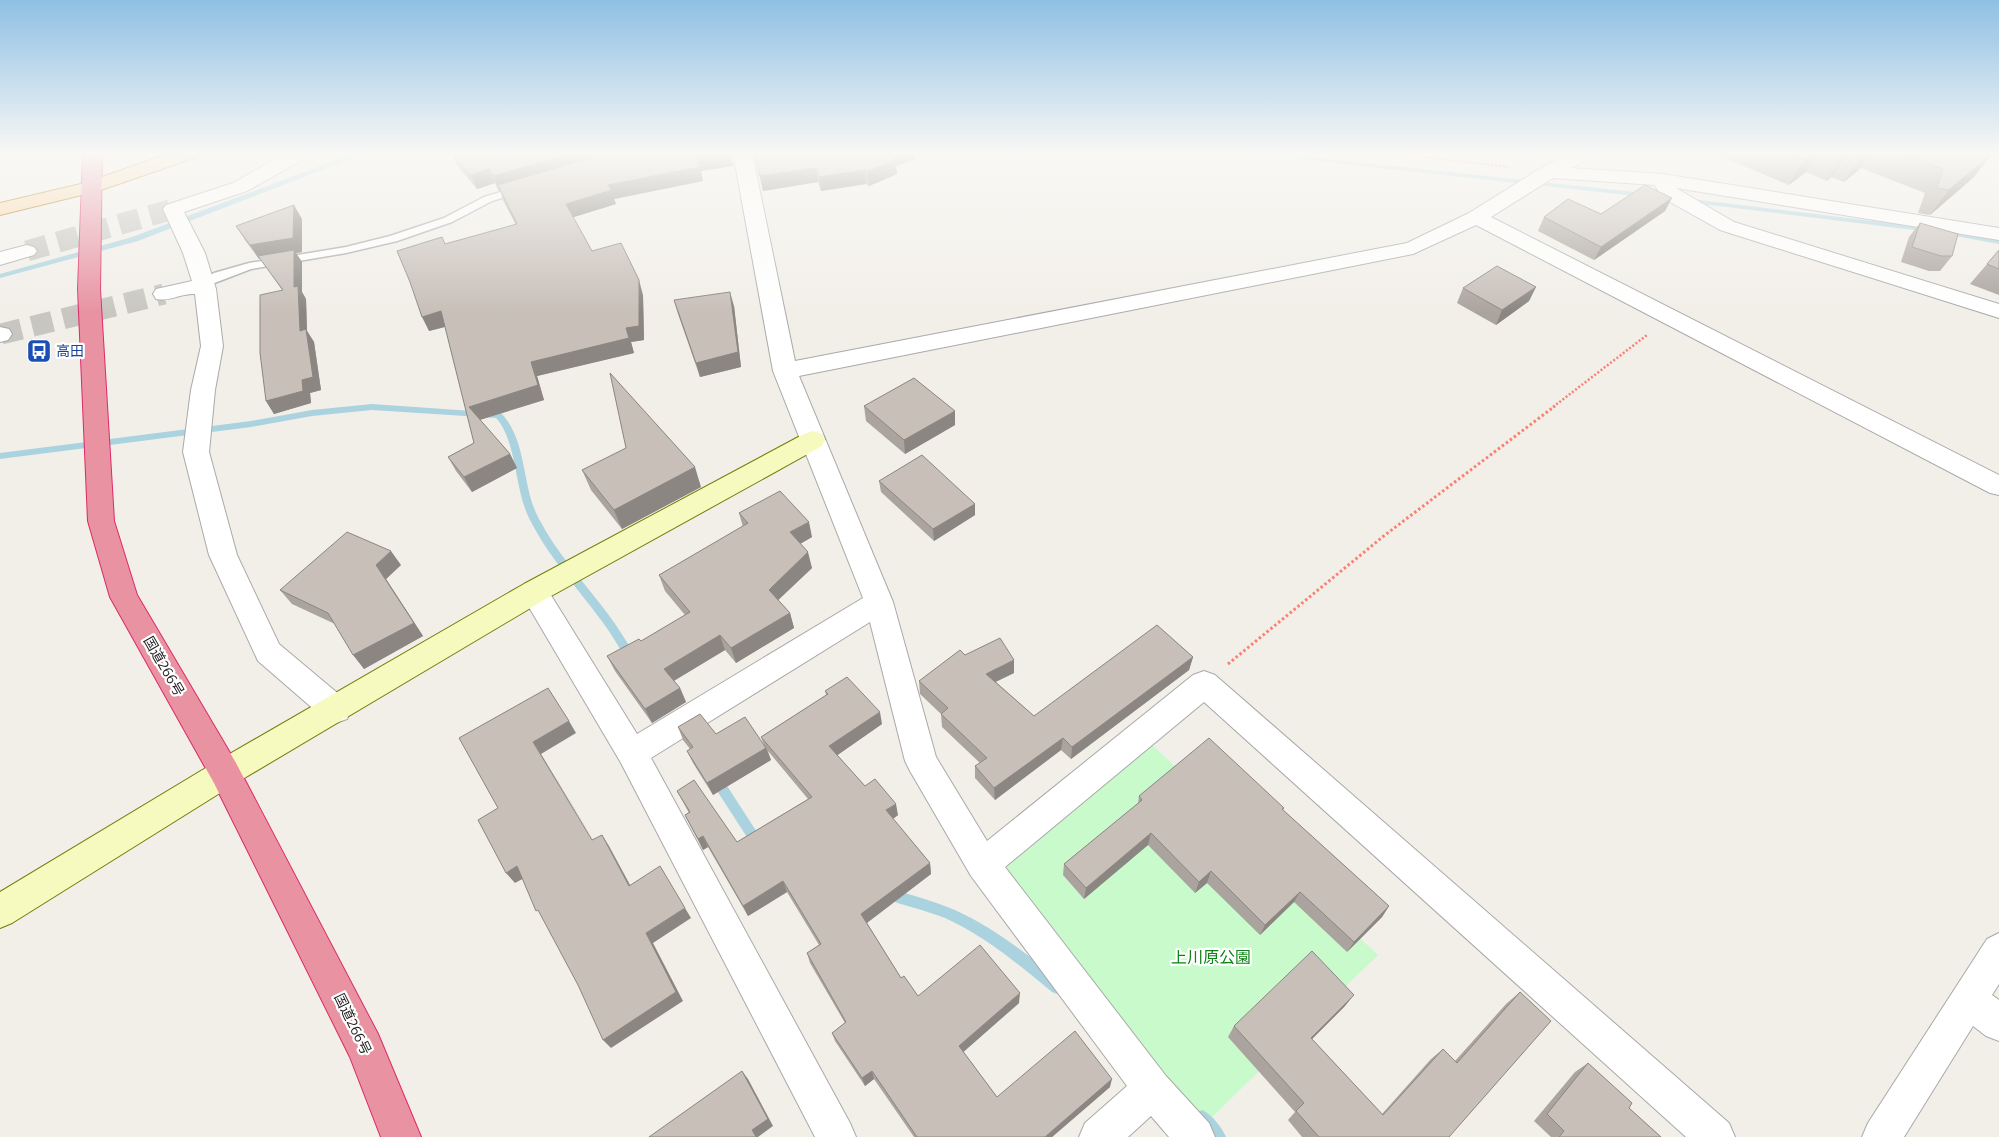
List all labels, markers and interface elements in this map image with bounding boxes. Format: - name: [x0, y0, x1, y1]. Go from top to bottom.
- bus stop icon: 高田: [26, 338, 52, 364]
- place label: 高田: [56, 341, 84, 360]
- street label: 国道266号: [140, 632, 189, 699]
- park label: 上川原公園: [1171, 946, 1251, 968]
- street label: 国道266号: [330, 990, 376, 1058]

